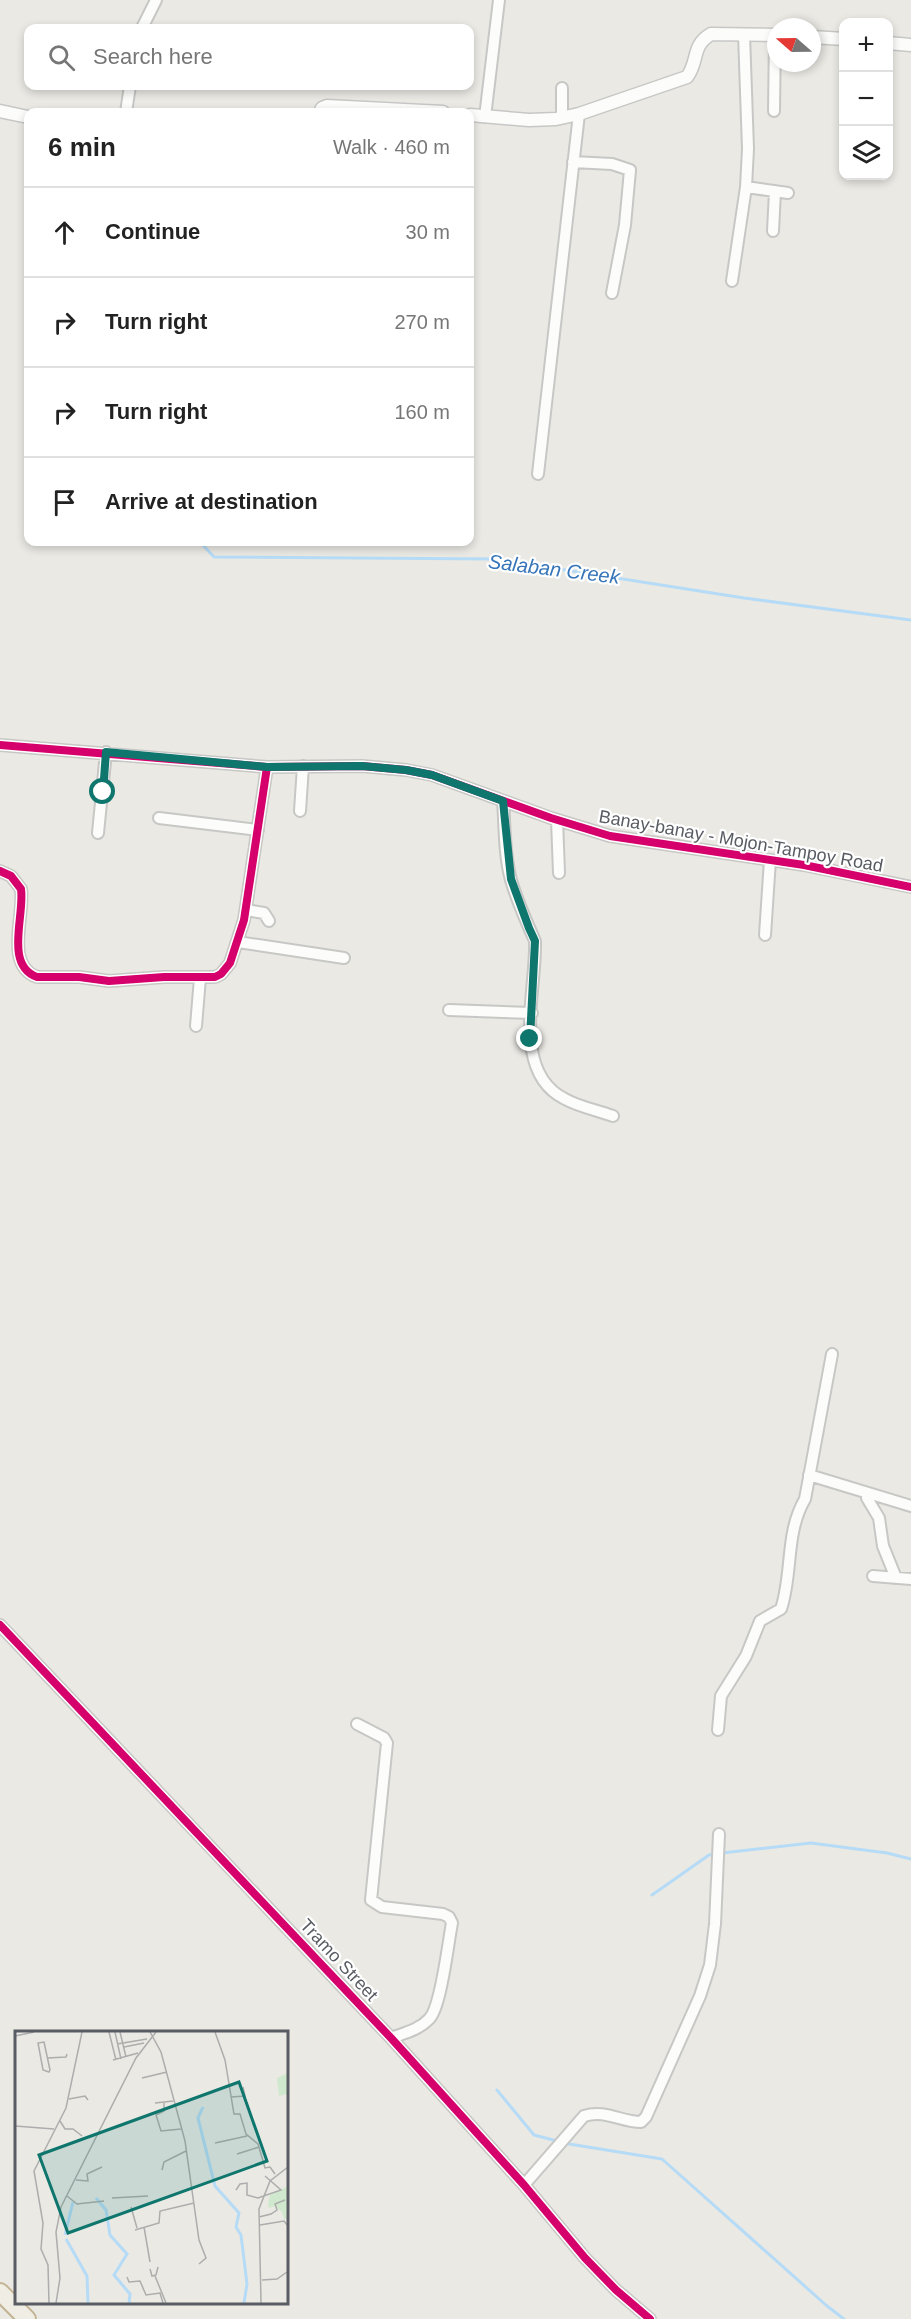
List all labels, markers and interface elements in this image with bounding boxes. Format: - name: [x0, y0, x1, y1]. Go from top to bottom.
- north arrow: [767, 18, 821, 72]
- map controls: [839, 18, 893, 180]
- button: +: [839, 18, 893, 72]
- search box: [24, 24, 474, 90]
- icon: search: [45, 41, 78, 74]
- text: Search here: [93, 44, 213, 69]
- button: −: [839, 72, 893, 126]
- button: layers: [839, 126, 893, 180]
- text: 6 min: [48, 132, 116, 162]
- text: Walk · 460 m: [333, 136, 450, 158]
- icon: ahead: [48, 216, 81, 249]
- text: Continue: [105, 219, 200, 244]
- text: 30 m: [406, 221, 450, 243]
- icon: right: [48, 306, 81, 339]
- text: Turn right: [105, 309, 207, 334]
- text: 270 m: [394, 311, 450, 333]
- icon: right: [48, 396, 81, 429]
- text: Turn right: [105, 399, 207, 424]
- text: 160 m: [394, 401, 450, 423]
- icon: arrive: [48, 486, 81, 519]
- text: Arrive at destination: [105, 489, 318, 514]
- water label: Salaban Creek: [487, 550, 622, 588]
- route start: [89, 778, 115, 804]
- street label: Banay-banay - Mojon-Tampoy Road: [597, 806, 885, 876]
- route end: [516, 1025, 542, 1051]
- street label: Tramo Street: [296, 1915, 382, 2005]
- inset map: [15, 2031, 288, 2304]

